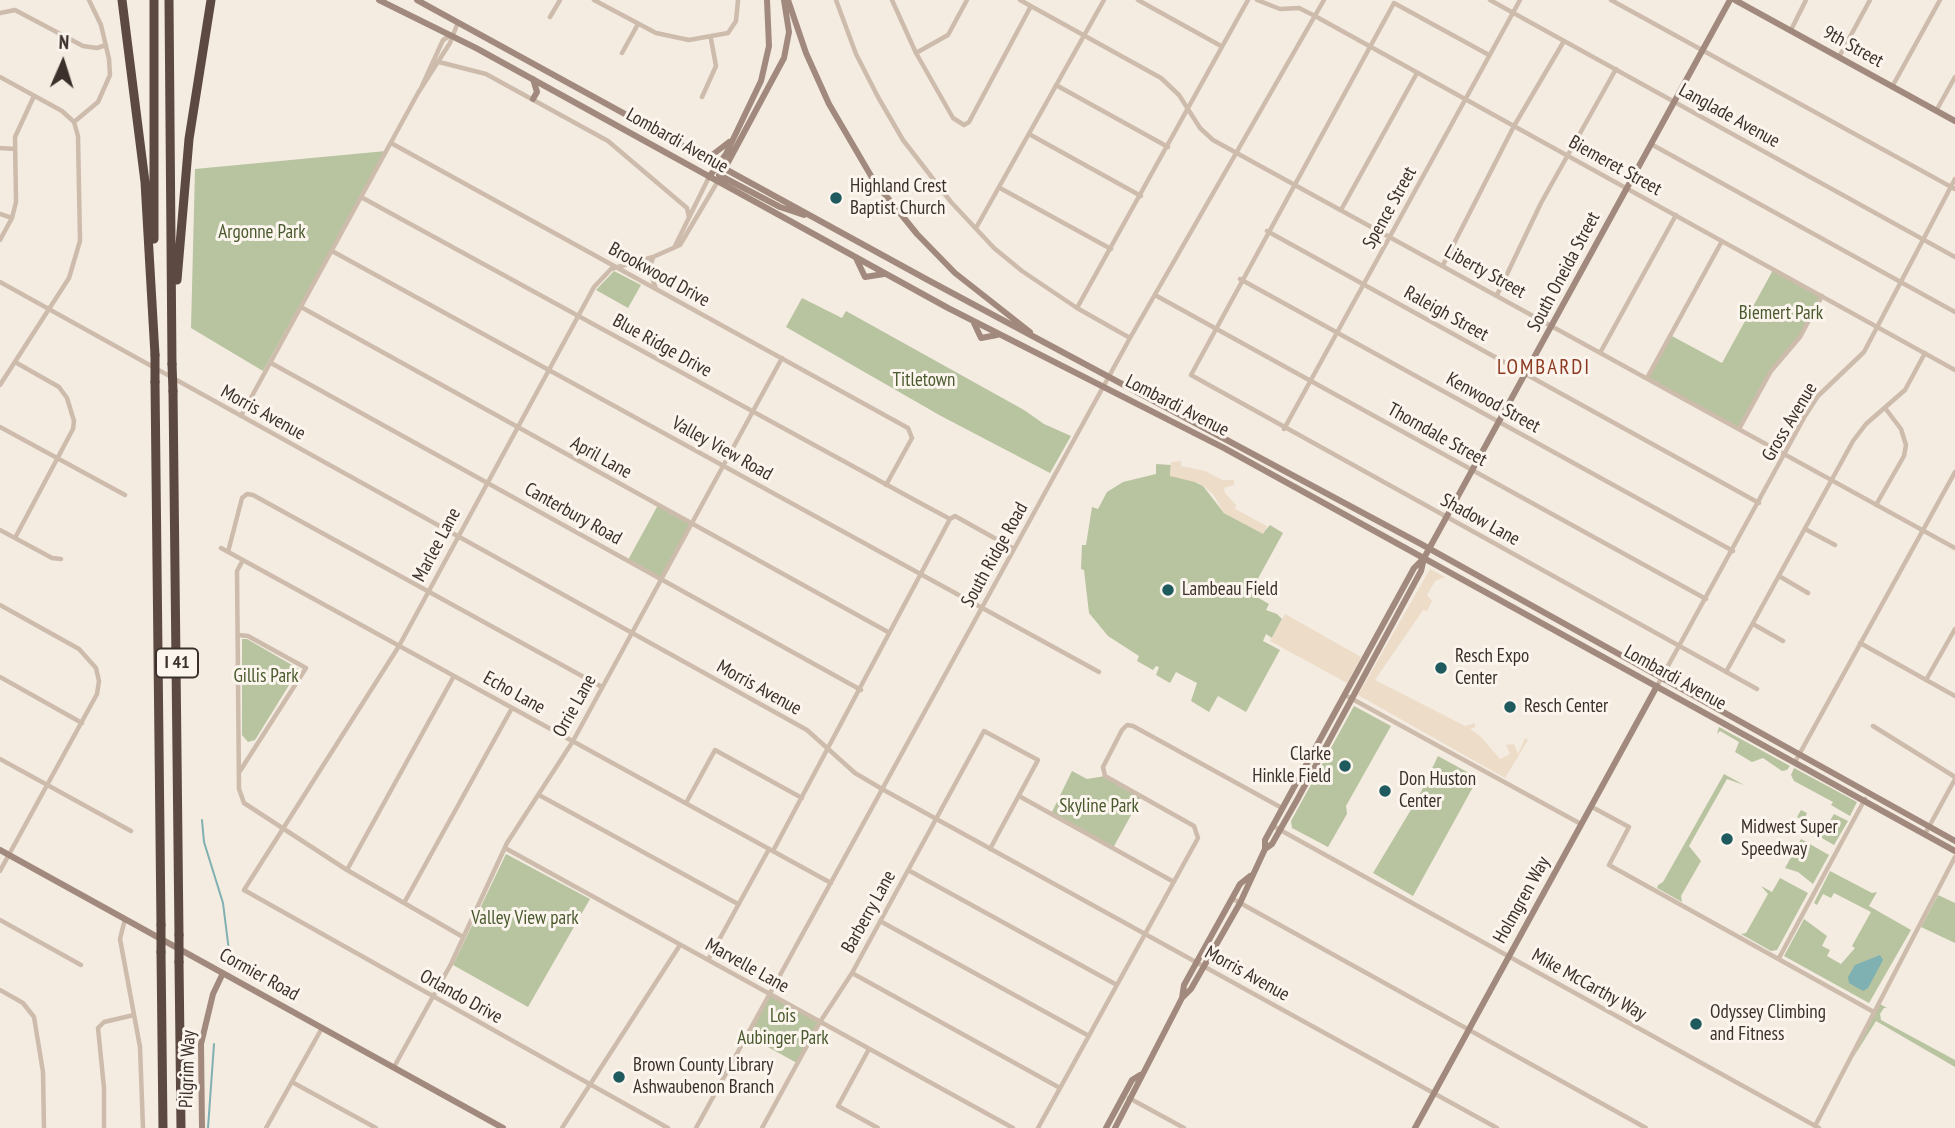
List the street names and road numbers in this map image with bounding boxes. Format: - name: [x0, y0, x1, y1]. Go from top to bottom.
- street label: 9th Street: [1819, 21, 1887, 73]
- street label: Langlade Avenue: [1675, 79, 1783, 153]
- street label: Lombardi Avenue: [622, 104, 732, 178]
- street label: Biemeret Street: [1565, 131, 1665, 201]
- street label: Spence Street: [1358, 163, 1422, 253]
- street label: South Oneida Street: [1523, 208, 1605, 336]
- street label: Brookwood Drive: [604, 238, 714, 312]
- street label: Liberty Street: [1440, 240, 1530, 304]
- street label: Raleigh Street: [1400, 281, 1492, 347]
- street label: Blue Ridge Drive: [609, 309, 715, 383]
- street label: Kenwood Street: [1442, 368, 1544, 438]
- street label: Lombardi Avenue: [1121, 370, 1233, 442]
- street label: Gross Avenue: [1758, 379, 1822, 465]
- street label: Morris Avenue: [217, 380, 309, 446]
- street label: Thorndale Street: [1383, 398, 1491, 472]
- street label: Valley View Road: [668, 412, 776, 486]
- street label: April Lane: [566, 432, 636, 484]
- street label: Canterbury Road: [520, 478, 626, 550]
- street label: Shadow Lane: [1436, 489, 1524, 551]
- street label: South Ridge Road: [957, 499, 1033, 611]
- street label: Marlee Lane: [408, 504, 466, 586]
- street label: Lombardi Avenue: [1620, 641, 1730, 715]
- road number: I 41: [156, 648, 198, 678]
- street label: Morris Avenue: [713, 655, 805, 721]
- street label: Echo Lane: [479, 667, 549, 719]
- street label: Orrie Lane: [548, 671, 602, 741]
- street label: Holmgren Way: [1489, 853, 1555, 947]
- street label: Barberry Lane: [837, 867, 901, 957]
- street label: Marvelle Lane: [701, 934, 793, 998]
- street label: Morris Avenue: [1201, 941, 1293, 1007]
- street label: Cormier Road: [215, 944, 303, 1006]
- street label: Mike McCarthy Way: [1528, 944, 1650, 1026]
- street label: Orlando Drive: [416, 965, 506, 1029]
- street label: Pilgrim Way: [175, 1030, 201, 1108]

